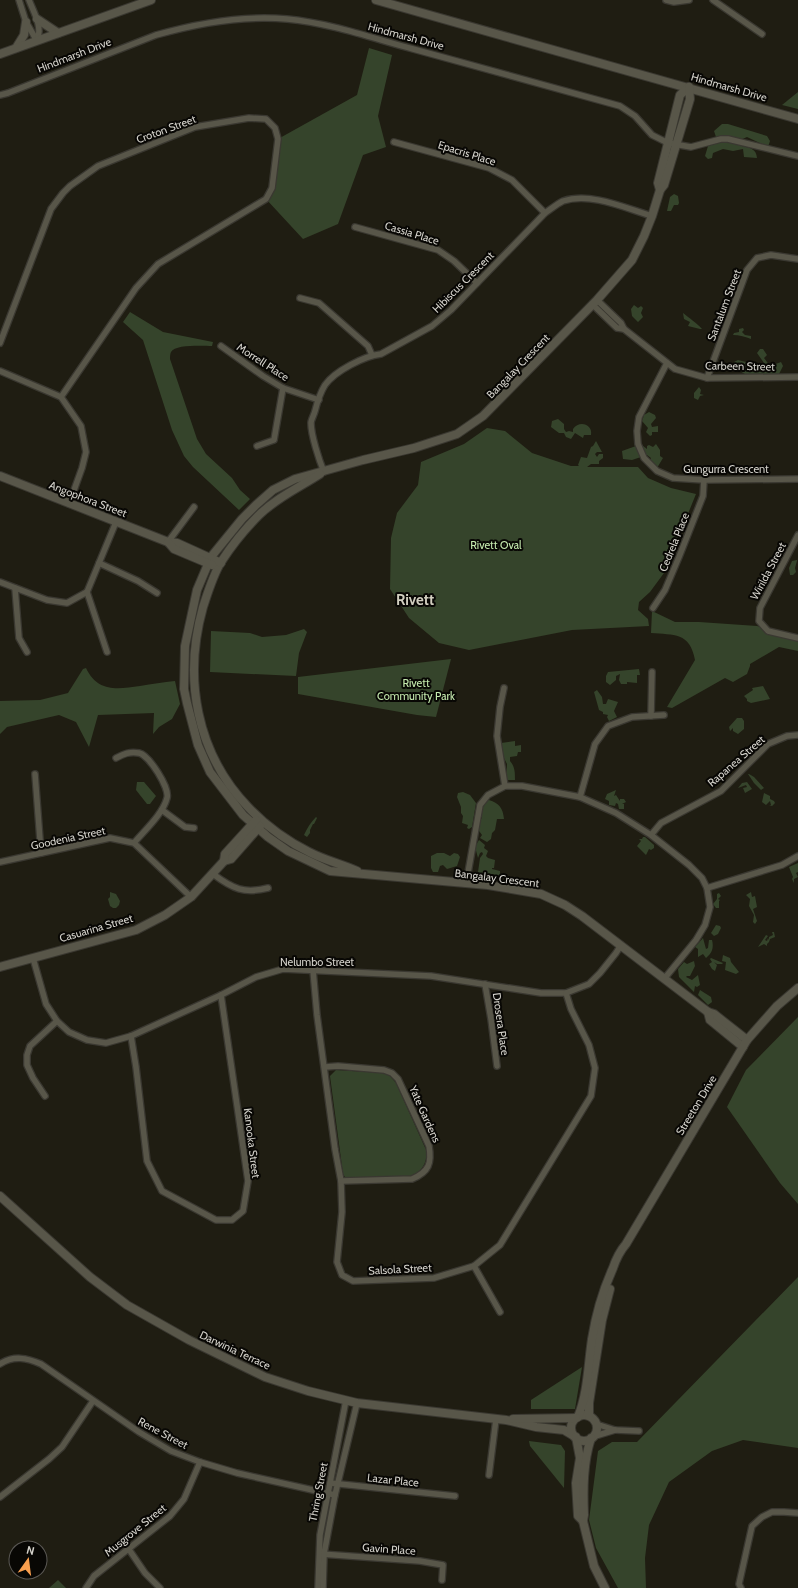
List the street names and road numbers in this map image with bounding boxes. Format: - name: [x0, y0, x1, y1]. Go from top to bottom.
- street label: Hindmarsh Drive: [366, 19, 446, 53]
- street label: Hindmarsh Drive: [35, 34, 113, 76]
- street label: Hindmarsh Drive: [689, 69, 769, 105]
- street label: Croton Street: [134, 112, 198, 146]
- street label: Epacris Place: [436, 138, 498, 169]
- street label: Cassia Place: [383, 218, 441, 248]
- street label: Hibiscus Crescent: [429, 248, 497, 316]
- street label: Santalum Street: [704, 267, 744, 343]
- street label: Bangalay Crescent: [483, 330, 553, 401]
- street label: Morrell Place: [234, 340, 292, 384]
- street label: Carbeen Street: [705, 358, 775, 374]
- street label: Gungurra Crescent: [683, 462, 769, 476]
- street label: Angophora Street: [47, 478, 129, 520]
- street label: Cedrela Place: [656, 510, 692, 574]
- street label: Wirilda Street: [747, 540, 789, 602]
- street label: Rapanea Street: [705, 732, 768, 790]
- street label: Goodenia Street: [30, 823, 107, 853]
- street label: Bangalay Crescent: [454, 866, 540, 890]
- street label: Casuarina Street: [58, 911, 135, 945]
- street label: Nelumbo Street: [280, 955, 354, 969]
- street label: Drosera Place: [490, 992, 512, 1057]
- street label: Streeton Drive: [673, 1072, 720, 1138]
- street label: Yate Gardens: [406, 1082, 444, 1145]
- street label: Kanooka Street: [241, 1107, 263, 1179]
- street label: Salsola Street: [368, 1260, 432, 1278]
- street label: Darwinia Terrace: [197, 1327, 273, 1373]
- street label: Rene Street: [136, 1414, 191, 1452]
- street label: Thring Street: [305, 1461, 331, 1523]
- street label: Lazar Place: [366, 1470, 420, 1490]
- street label: Musgrove Street: [101, 1501, 169, 1559]
- street label: Gavin Place: [362, 1540, 417, 1558]

